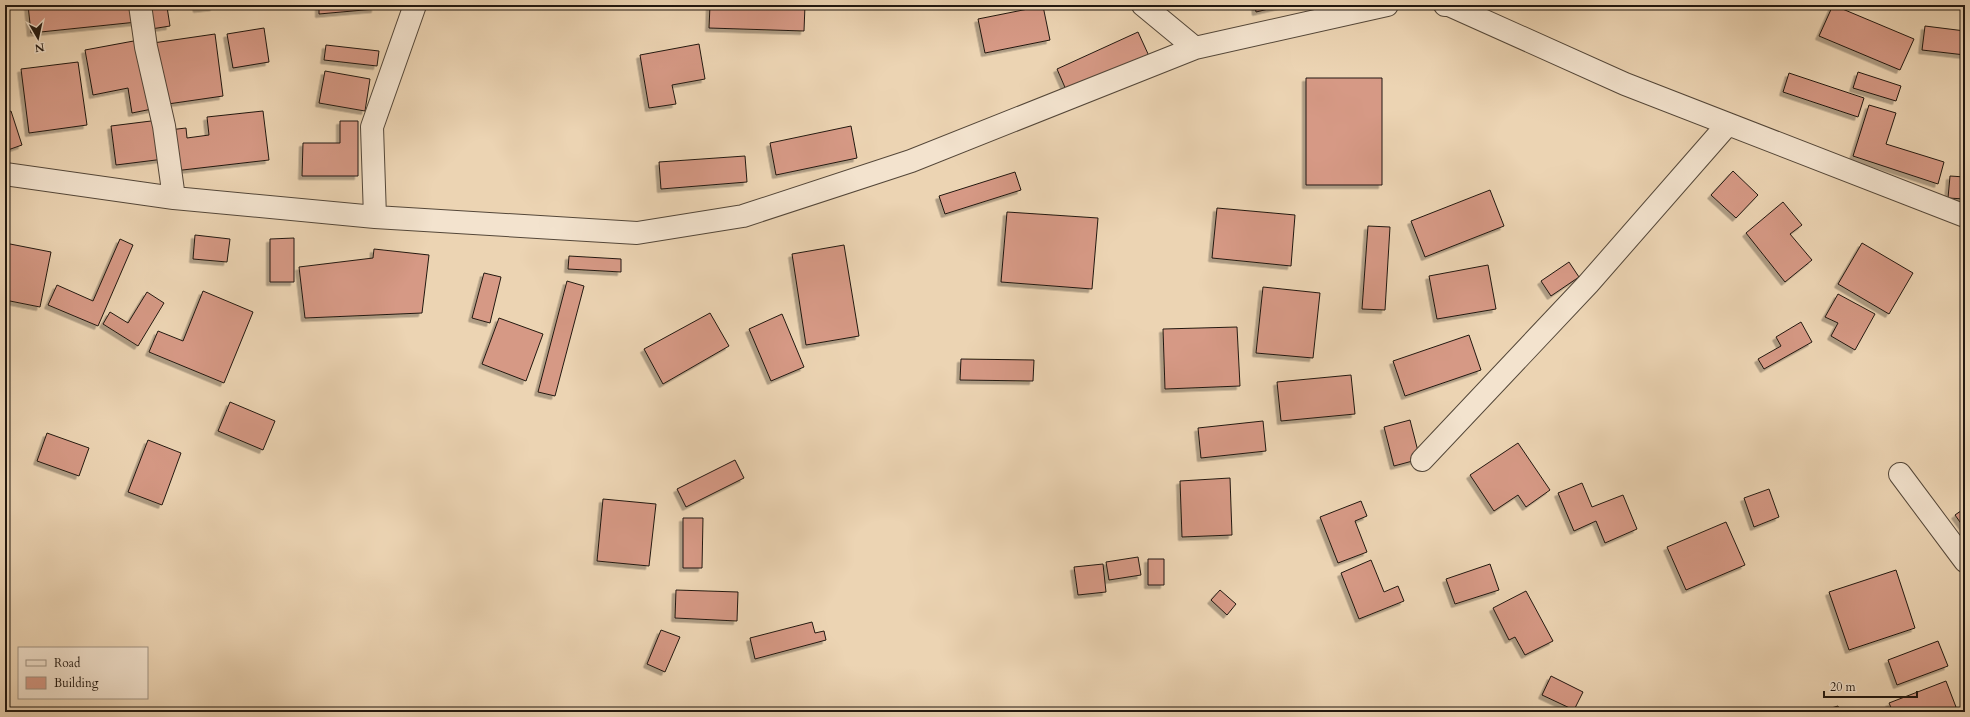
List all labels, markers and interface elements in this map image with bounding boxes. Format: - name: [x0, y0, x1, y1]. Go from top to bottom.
- north arrow: [18, 18, 58, 58]
- text: N: [33, 39, 45, 56]
- legend: [18, 647, 148, 699]
- text: Road: [54, 655, 81, 671]
- scale bar: [1824, 673, 1917, 699]
- text: Building: [54, 675, 99, 691]
- text: 20 m: [1830, 679, 1857, 695]

